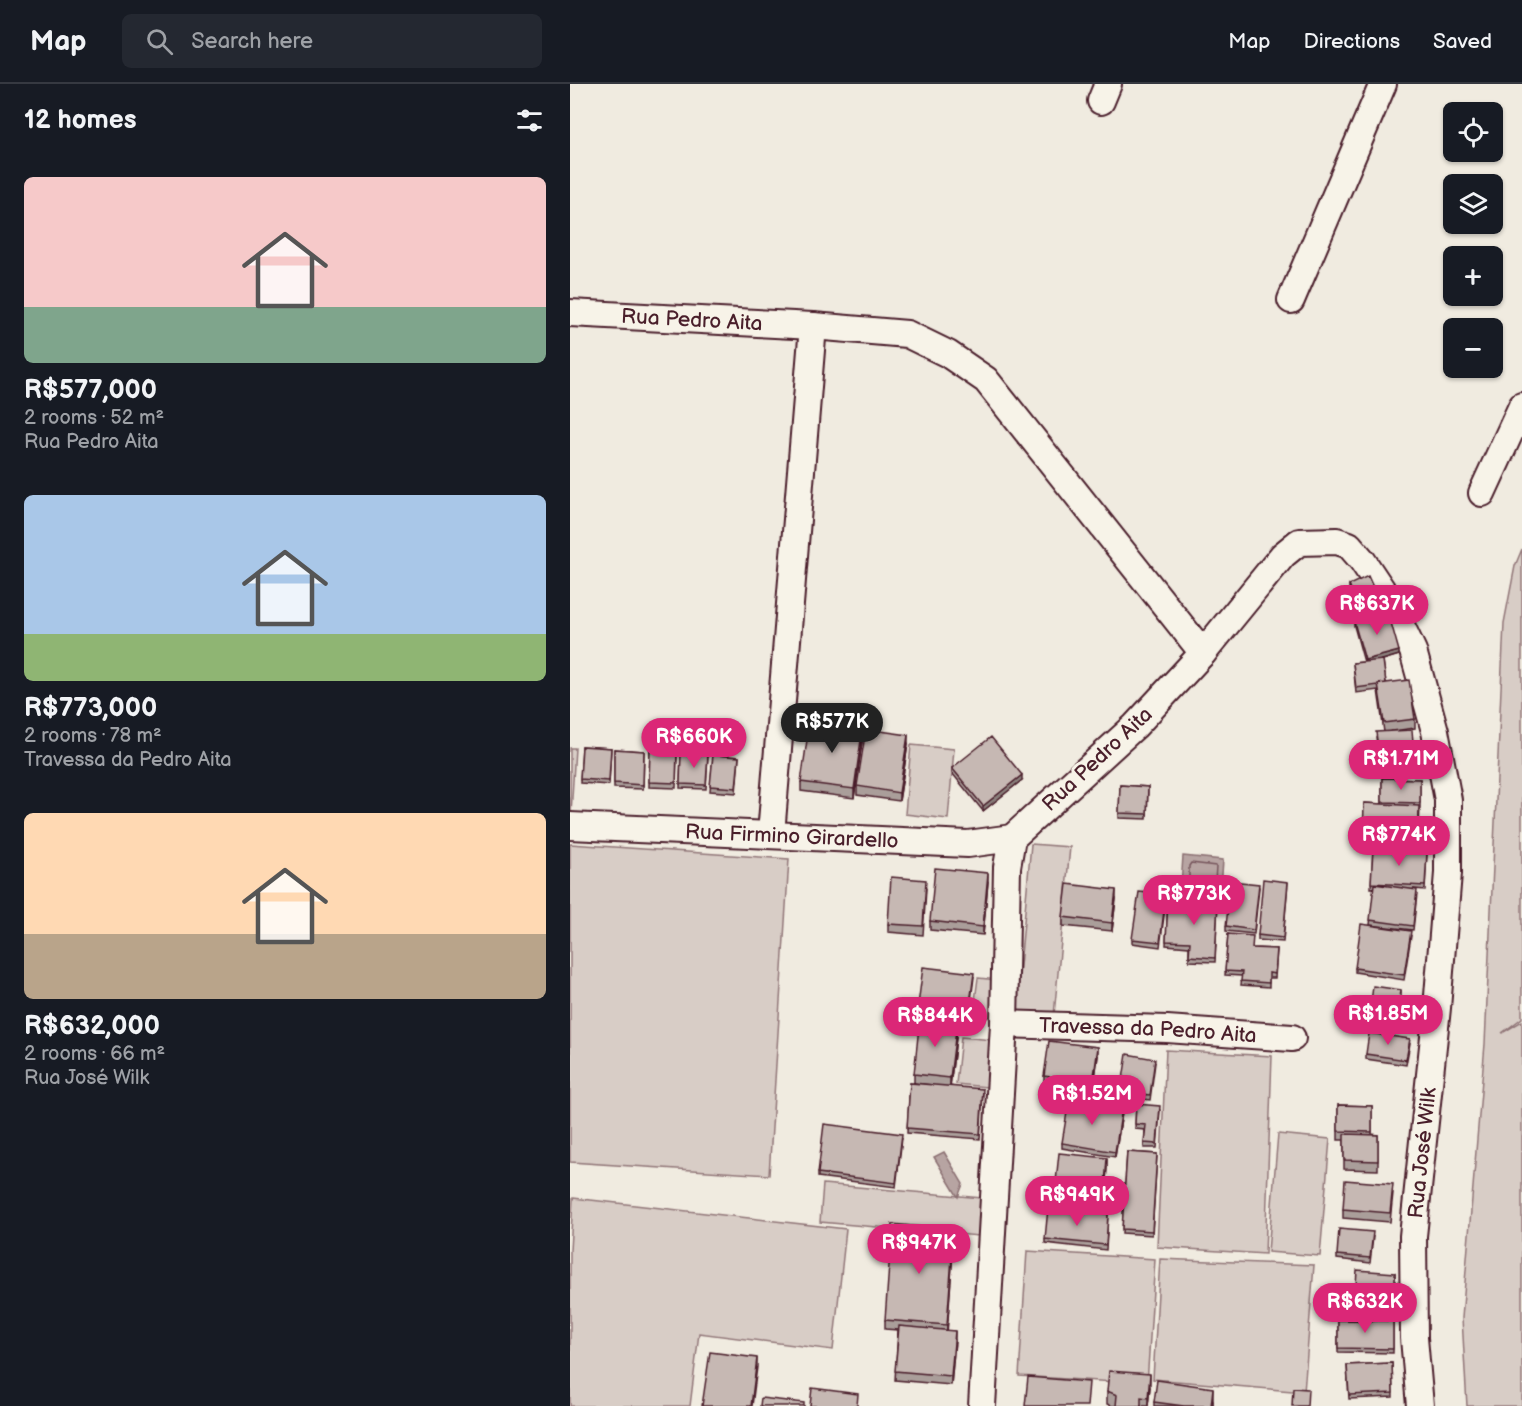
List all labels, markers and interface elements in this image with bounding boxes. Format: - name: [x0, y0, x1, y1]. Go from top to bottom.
- search box: [122, 14, 542, 68]
- text: Map: [30, 25, 86, 58]
- icon: search: [143, 25, 176, 58]
- text: Search here: [191, 28, 313, 55]
- text: Map: [1228, 29, 1271, 54]
- text: Directions: [1304, 29, 1400, 54]
- text: Saved: [1433, 29, 1492, 54]
- map controls: [1443, 102, 1503, 378]
- button: locate: [1443, 102, 1503, 162]
- icon: filters: [513, 104, 546, 137]
- text: 12 homes: [24, 105, 136, 136]
- button: layers: [1443, 174, 1503, 234]
- icon: home: [231, 216, 339, 324]
- button: +: [1443, 246, 1503, 306]
- street label: Rua Pedro Aita: [621, 304, 763, 336]
- button: −: [1443, 318, 1503, 378]
- text: R$577,000: [24, 375, 157, 406]
- text: 2 rooms · 52 m²: [24, 406, 164, 430]
- text: Rua Pedro Aita: [24, 430, 159, 454]
- icon: home: [231, 534, 339, 642]
- pin: R$637K: [1328, 585, 1426, 636]
- text: R$637K: [1339, 592, 1415, 616]
- text: R$773,000: [24, 693, 157, 724]
- street label: Rua Pedro Aita: [1037, 702, 1158, 817]
- pin: R$577K: [783, 703, 881, 754]
- text: R$577K: [795, 710, 869, 734]
- pin: R$660K: [645, 718, 743, 769]
- text: 2 rooms · 78 m²: [24, 724, 162, 748]
- text: R$660K: [655, 725, 733, 749]
- pin: R$1.71M: [1346, 740, 1456, 791]
- text: R$1.71M: [1363, 747, 1439, 771]
- text: Travessa da Pedro Aita: [24, 748, 232, 772]
- pin: R$774K: [1350, 816, 1448, 867]
- street label: Rua Firmino Girardello: [684, 819, 899, 854]
- text: R$774K: [1362, 823, 1436, 847]
- icon: home: [231, 852, 339, 960]
- pin: R$773K: [1145, 875, 1243, 926]
- text: R$773K: [1157, 882, 1231, 906]
- pin: R$1.85M: [1333, 995, 1443, 1046]
- pin: R$844K: [886, 997, 984, 1048]
- text: R$1.85M: [1348, 1002, 1428, 1026]
- text: R$844K: [897, 1004, 973, 1028]
- text: R$632,000: [24, 1011, 160, 1042]
- street label: Travessa da Pedro Aita: [1039, 1013, 1258, 1048]
- text: 2 rooms · 66 m²: [24, 1042, 165, 1066]
- text: Rua José Wilk: [24, 1066, 149, 1090]
- pin: R$1.52M: [1037, 1075, 1147, 1126]
- text: R$1.52M: [1052, 1082, 1132, 1106]
- street label: Rua José Wilk: [1403, 1086, 1442, 1220]
- pin: R$949K: [1028, 1176, 1126, 1227]
- text: R$949K: [1039, 1183, 1115, 1207]
- pin: R$947K: [870, 1224, 968, 1275]
- text: R$947K: [881, 1231, 957, 1255]
- pin: R$632K: [1316, 1283, 1414, 1334]
- text: R$632K: [1327, 1290, 1403, 1314]

